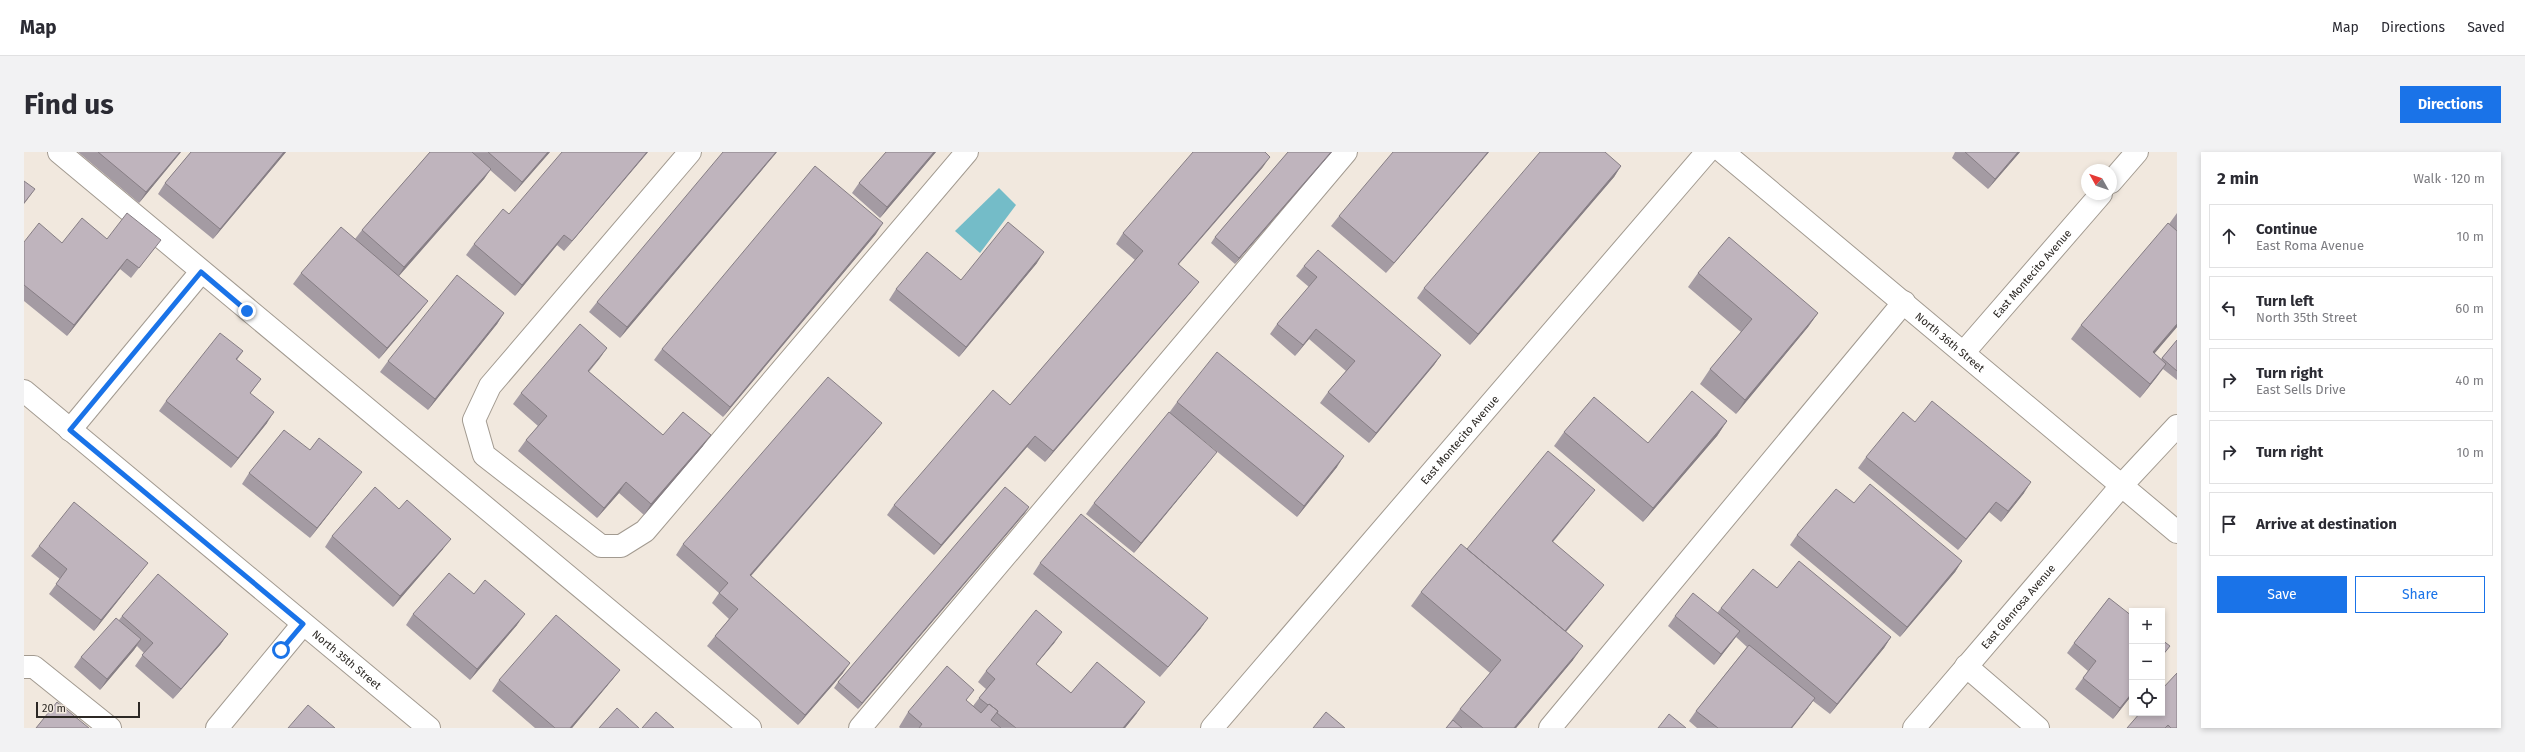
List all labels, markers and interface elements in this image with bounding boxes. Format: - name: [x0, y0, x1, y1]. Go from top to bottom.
- text: Map: [20, 16, 57, 39]
- text: Map: [2332, 19, 2359, 36]
- text: Directions: [2381, 19, 2445, 36]
- text: Saved: [2467, 19, 2505, 36]
- button: Directions: [2400, 86, 2501, 123]
- text: Find us: [24, 88, 114, 121]
- north arrow: [2081, 164, 2117, 200]
- text: 2 min: [2217, 168, 2259, 189]
- text: Walk · 120 m: [2413, 171, 2485, 186]
- text: Continue: [2256, 220, 2317, 238]
- icon: ahead: [2218, 225, 2240, 247]
- street label: East Montecito Avenue: [1991, 227, 2074, 321]
- text: 10 m: [2457, 229, 2484, 244]
- text: East Roma Avenue: [2256, 238, 2364, 253]
- text: Turn left: [2256, 292, 2314, 310]
- icon: left: [2218, 297, 2240, 319]
- text: 60 m: [2455, 301, 2484, 316]
- route end: [238, 302, 256, 320]
- street label: North 36th Street: [1912, 310, 1987, 375]
- text: North 35th Street: [2256, 310, 2357, 325]
- text: Turn right: [2256, 364, 2323, 382]
- icon: right: [2218, 369, 2240, 391]
- text: 40 m: [2455, 373, 2484, 388]
- text: East Sells Drive: [2256, 382, 2346, 397]
- street label: East Montecito Avenue: [1418, 393, 1502, 487]
- icon: right: [2218, 441, 2240, 463]
- text: Turn right: [2256, 443, 2323, 461]
- text: 10 m: [2457, 445, 2484, 460]
- icon: arrive: [2218, 513, 2240, 535]
- text: Arrive at destination: [2256, 515, 2397, 533]
- street label: East Glenrosa Avenue: [1979, 562, 2058, 652]
- button: Save: [2217, 576, 2347, 613]
- button: Share: [2355, 576, 2485, 613]
- map controls: [2129, 608, 2165, 716]
- button: +: [2129, 608, 2165, 644]
- street label: North 35th Street: [309, 628, 384, 692]
- route start: [272, 641, 290, 659]
- button: −: [2129, 644, 2165, 680]
- button: locate: [2129, 680, 2165, 716]
- scale bar: [36, 700, 140, 719]
- text: 20 m: [42, 702, 66, 715]

